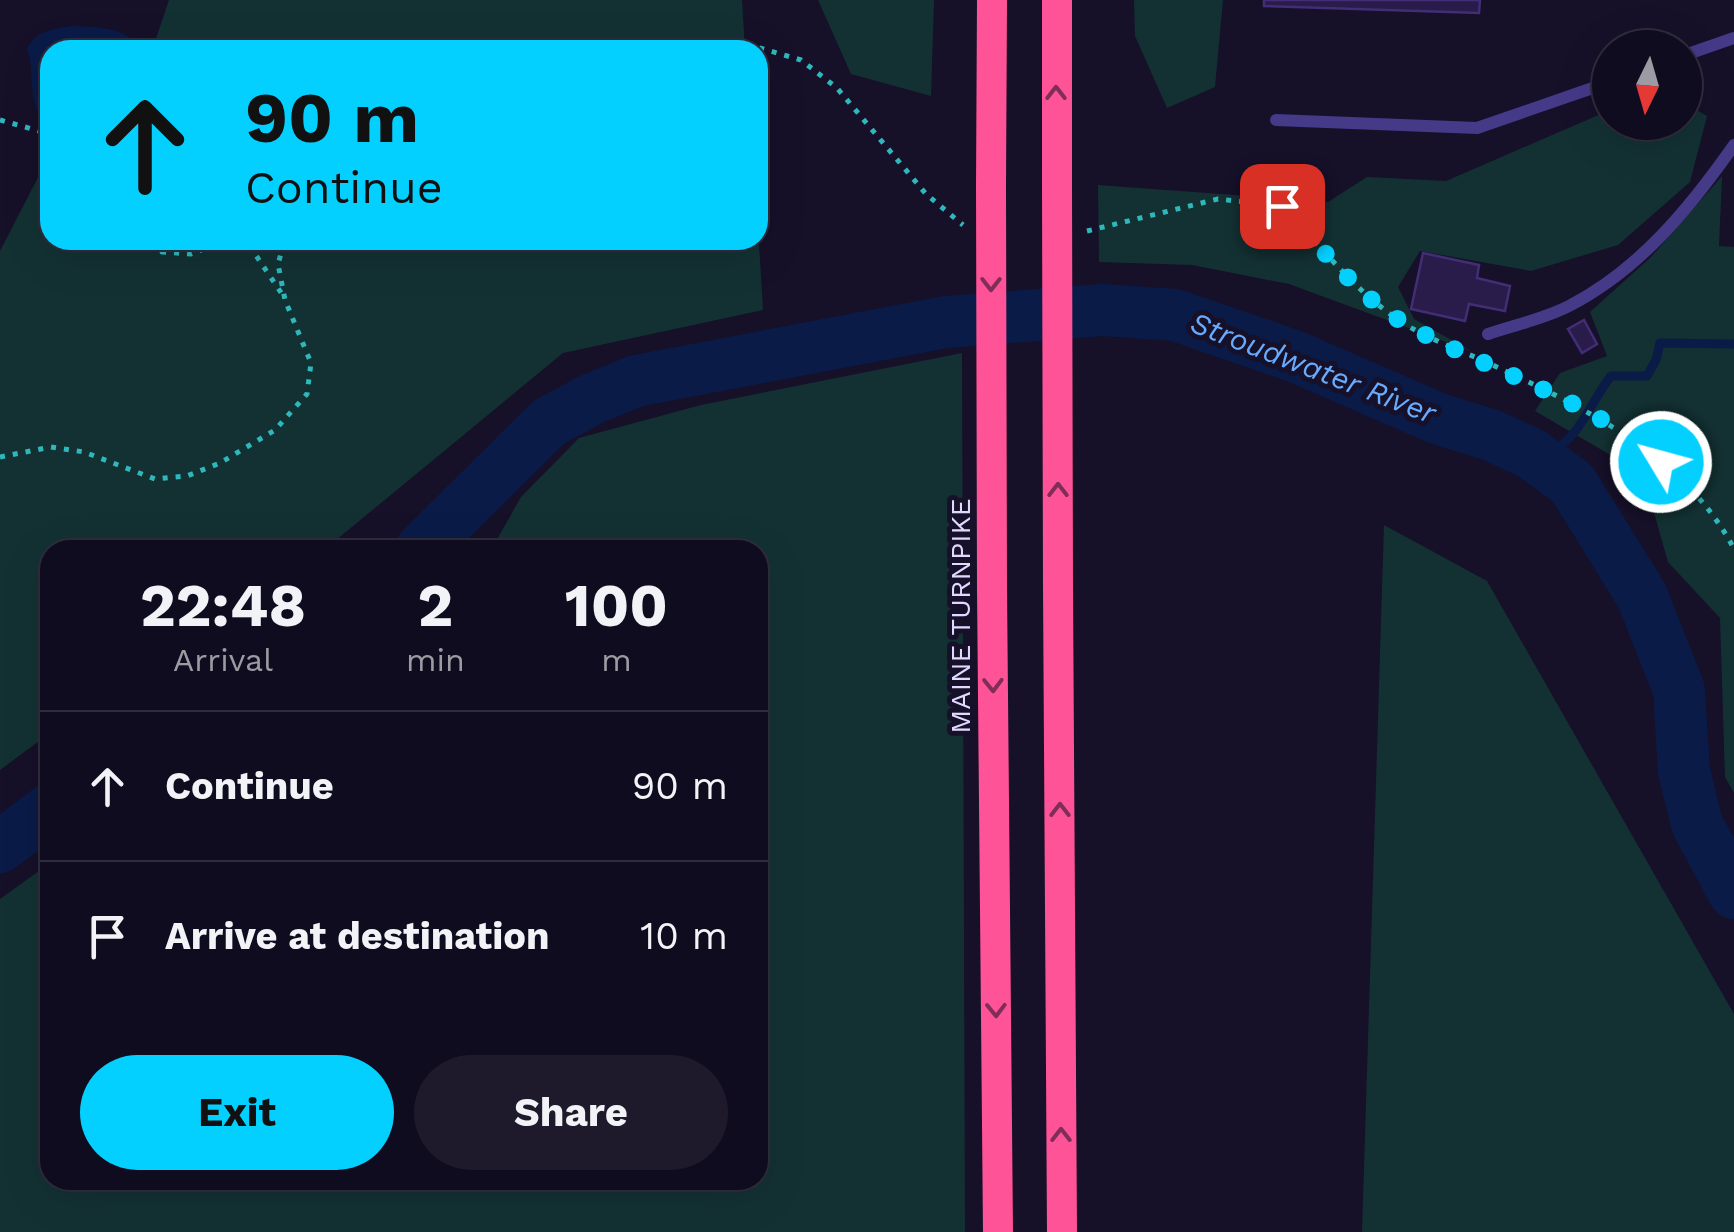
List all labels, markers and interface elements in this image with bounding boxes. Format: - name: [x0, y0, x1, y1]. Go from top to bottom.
- north arrow: [1592, 30, 1702, 140]
- map controls: [1592, 30, 1702, 140]
- text: 90 m: [245, 77, 419, 159]
- icon: ahead: [80, 80, 210, 210]
- one-way arrow: [1045, 85, 1067, 100]
- text: Continue: [245, 161, 443, 214]
- pin: [1240, 164, 1325, 249]
- icon: arrive: [1255, 179, 1310, 234]
- one-way arrow: [980, 276, 1002, 292]
- water label: Stroudwater River: [1185, 305, 1442, 431]
- position arrow: [1609, 410, 1713, 514]
- one-way arrow: [1047, 481, 1069, 496]
- street label: MAINE TURNPIKE: [944, 498, 977, 734]
- text: 22:48: [140, 570, 306, 641]
- text: 2: [418, 570, 453, 641]
- text: 100: [565, 570, 668, 641]
- text: Arrival: [173, 641, 273, 679]
- text: min: [406, 641, 465, 679]
- text: m: [601, 641, 632, 679]
- one-way arrow: [982, 678, 1004, 694]
- icon: ahead: [80, 759, 135, 814]
- text: Continue: [165, 764, 334, 808]
- text: 90 m: [632, 764, 728, 808]
- one-way arrow: [1049, 801, 1070, 817]
- icon: arrive: [80, 909, 135, 964]
- text: Arrive at destination: [165, 914, 550, 958]
- text: 10 m: [640, 914, 728, 958]
- one-way arrow: [985, 1004, 1007, 1019]
- button: Exit: [80, 1055, 394, 1170]
- button: Share: [414, 1055, 728, 1170]
- one-way arrow: [1051, 1126, 1072, 1142]

